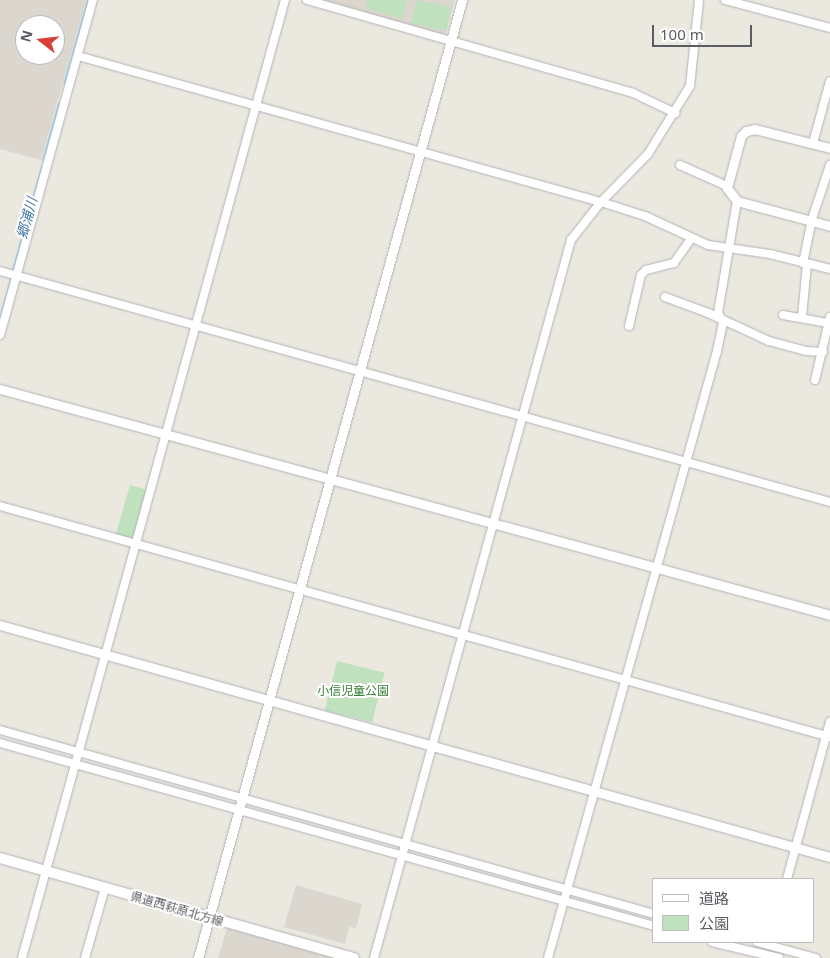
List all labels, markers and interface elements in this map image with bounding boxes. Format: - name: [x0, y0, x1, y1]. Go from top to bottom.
- north arrow: [15, 15, 65, 65]
- scale bar: [655, 15, 755, 47]
- text: 100 m: [660, 24, 704, 44]
- text: N: [15, 28, 37, 44]
- water label: 郷浦川: [13, 196, 41, 240]
- park label: 小信児童公園: [317, 684, 389, 698]
- legend: [652, 878, 815, 943]
- text: 道路: [699, 888, 729, 908]
- street label: 県道西萩原北方線: [129, 889, 225, 929]
- text: 公園: [699, 913, 729, 933]

